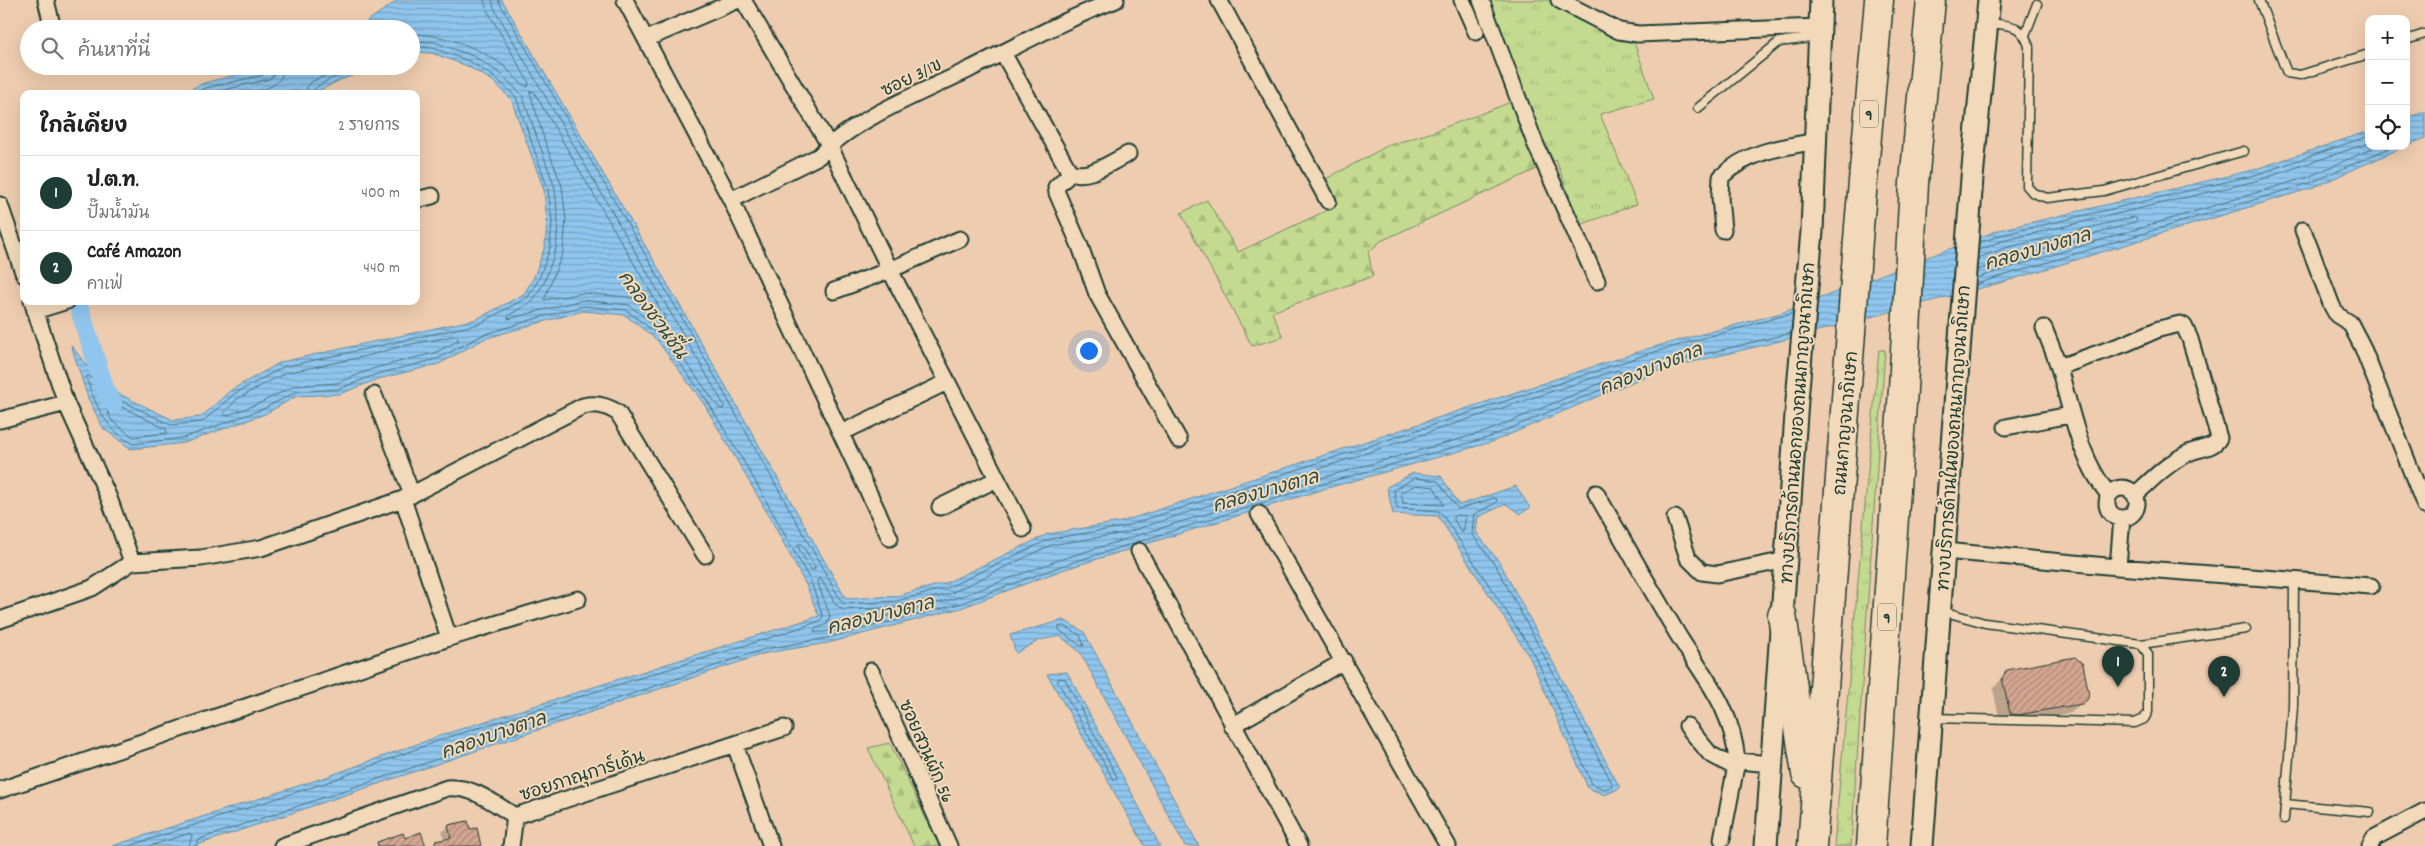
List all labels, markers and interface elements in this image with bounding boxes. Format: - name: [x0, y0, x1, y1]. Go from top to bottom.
- map controls: [2365, 15, 2410, 150]
- button: +: [2365, 15, 2410, 60]
- search box: [20, 20, 420, 75]
- icon: search: [38, 34, 66, 62]
- text: ค้นหาที่นี่: [78, 39, 150, 66]
- street label: ซอย 3/1ข: [877, 54, 947, 105]
- button: −: [2365, 60, 2410, 105]
- road number: 9: [1860, 100, 1878, 128]
- button: locate: [2365, 105, 2410, 150]
- text: ใกล้เคียง: [40, 113, 127, 143]
- text: 2 รายการ: [338, 115, 400, 138]
- text: ป.ต.ท.: [87, 169, 139, 196]
- text: 1: [54, 182, 58, 205]
- text: 400 m: [361, 182, 400, 205]
- text: ปั๊มน้ำมัน: [87, 203, 149, 226]
- water label: คลองบางตาล: [1982, 223, 2096, 279]
- text: Café Amazon: [87, 240, 181, 267]
- text: 2: [53, 257, 60, 280]
- text: 440 m: [363, 257, 400, 280]
- street label: ทางบริการด้านนอกของถนนกาญจนาภิเษก: [1774, 261, 1823, 585]
- water label: คลองชวนชื่น: [610, 262, 698, 366]
- text: คาเฟ่: [87, 274, 123, 297]
- street label: ทางบริการด้านในของถนนกาญจนาภิเษก: [1929, 284, 1979, 592]
- your location: [1076, 338, 1102, 364]
- water label: คลองบางตาล: [1596, 338, 1709, 404]
- street label: ถนนกาญจนาภิเษก: [1828, 350, 1866, 497]
- water label: คลองบางตาล: [1210, 465, 1324, 521]
- water label: คลองบางตาล: [825, 591, 939, 644]
- road number: 9: [1878, 604, 1896, 630]
- pin: 1: [2102, 646, 2134, 687]
- pin: 2: [2208, 656, 2240, 697]
- street label: ซอยสวนผัก 56: [891, 696, 959, 807]
- water label: คลองบางตาล: [438, 706, 552, 768]
- street label: ซอยภาณุการ์เด้น: [516, 743, 648, 809]

